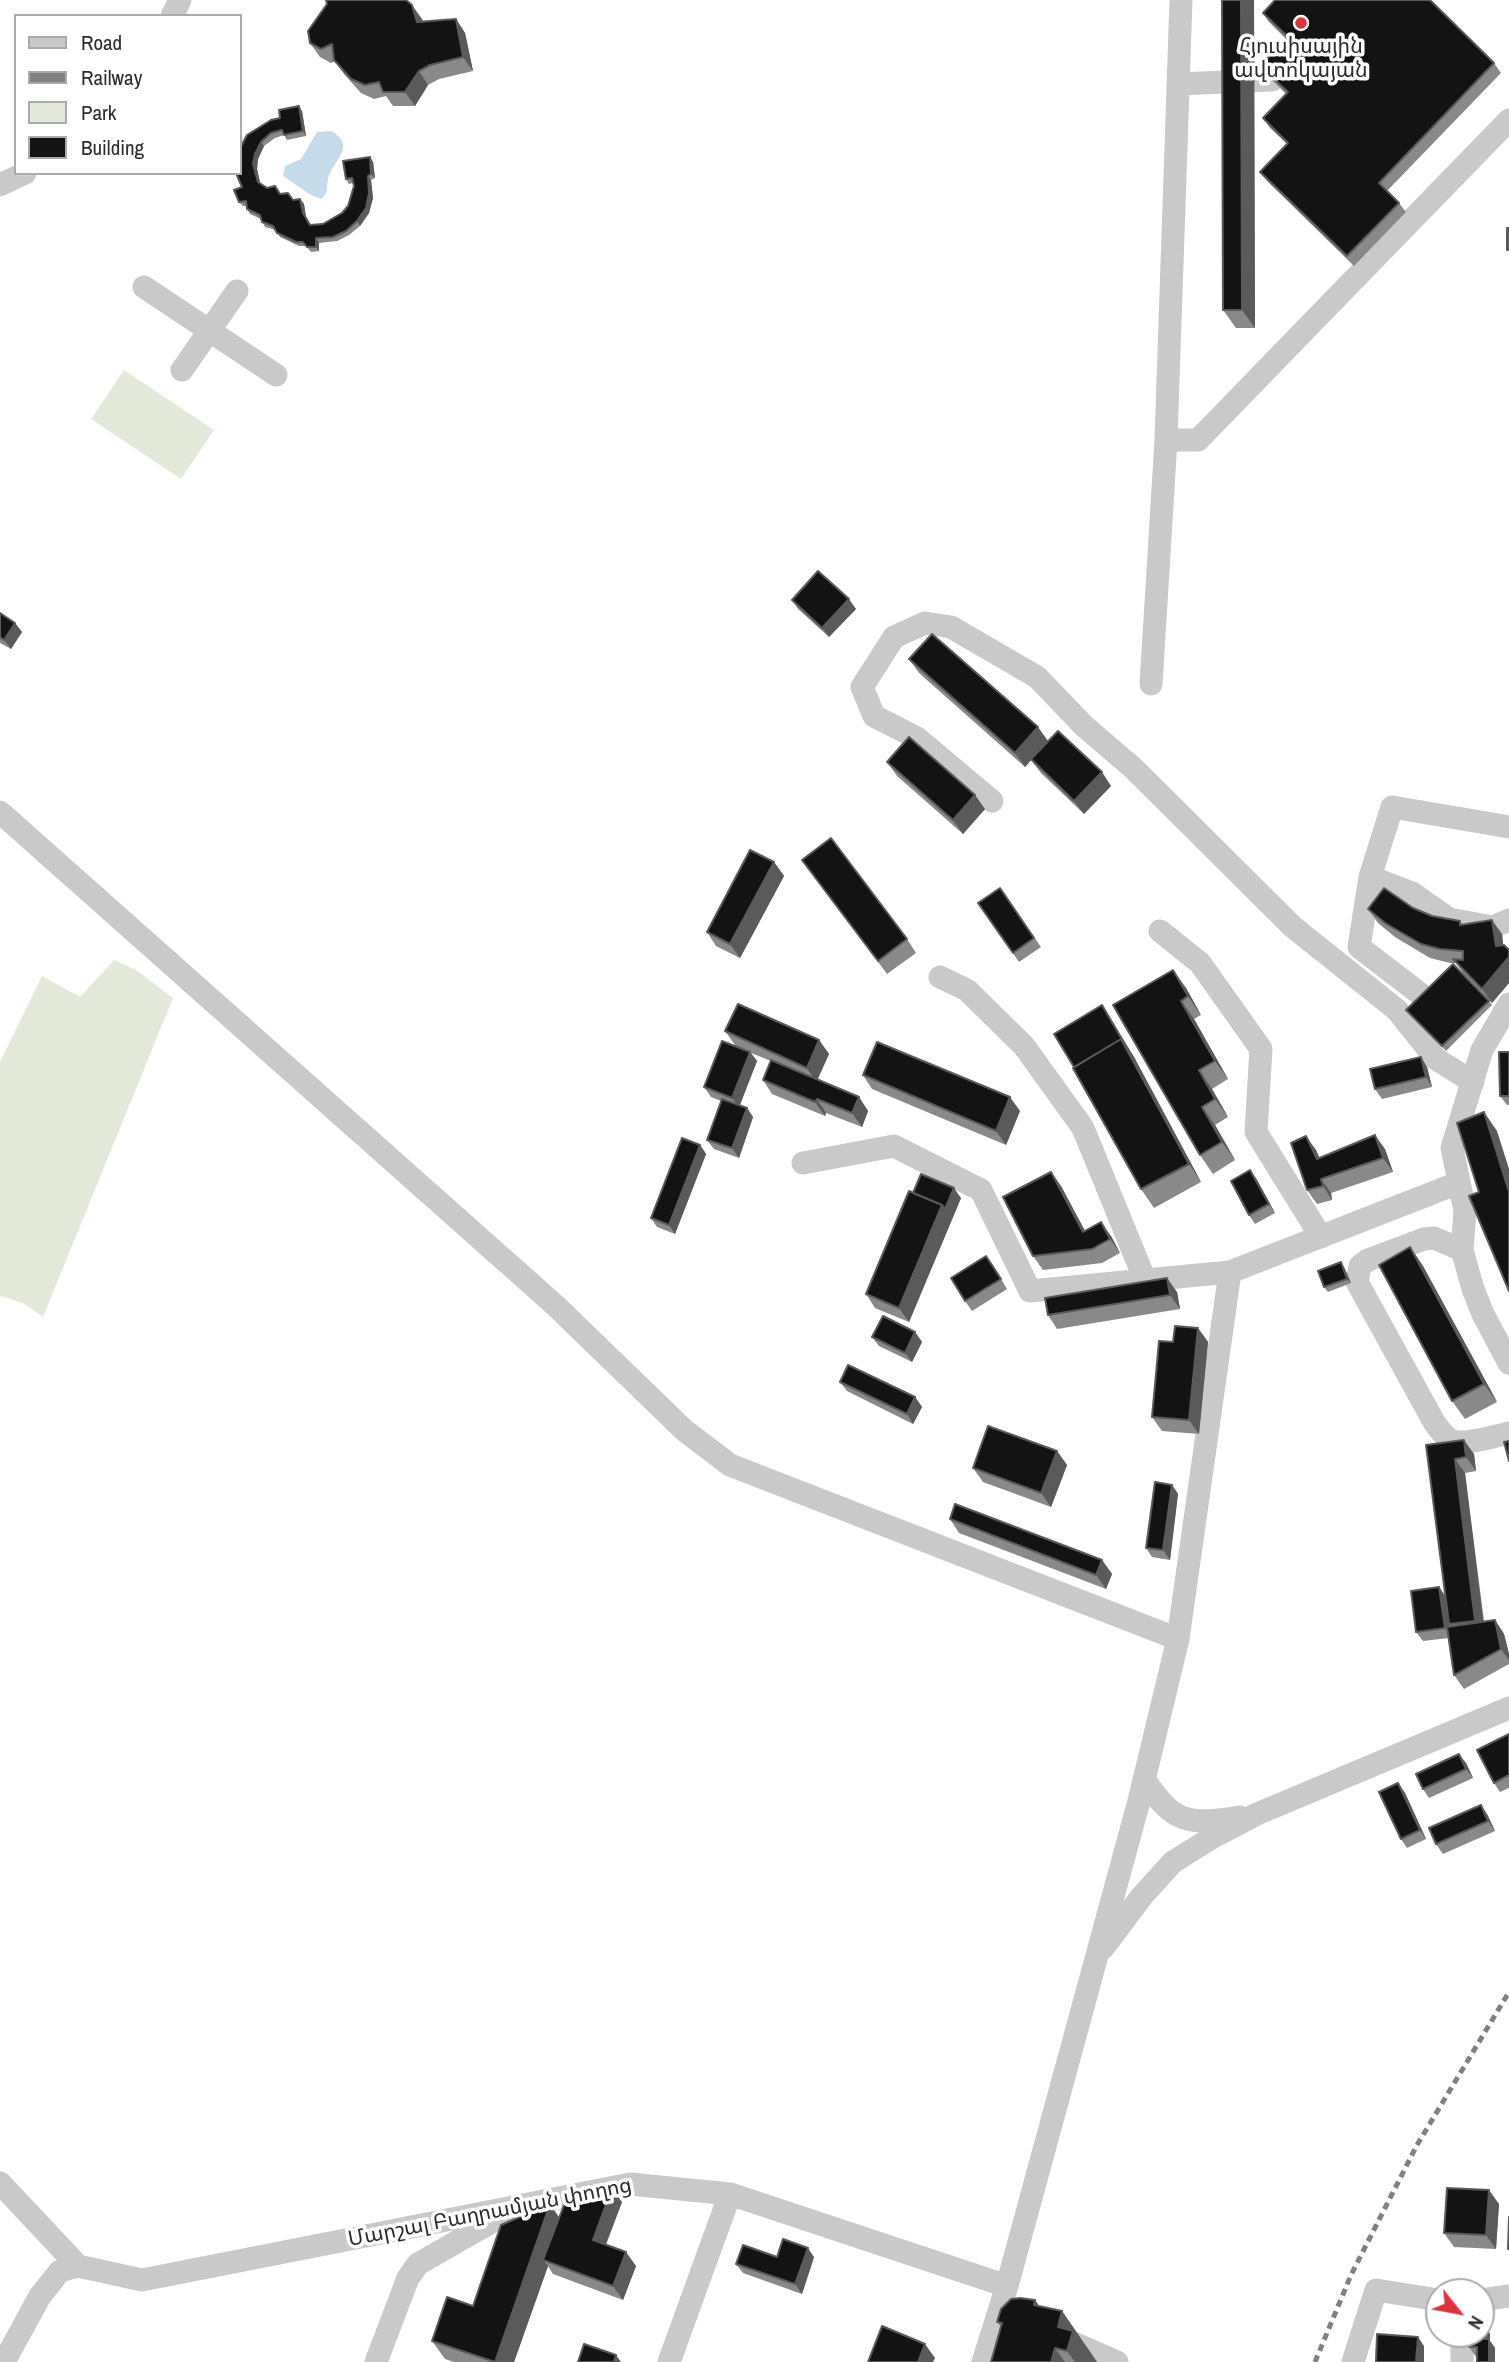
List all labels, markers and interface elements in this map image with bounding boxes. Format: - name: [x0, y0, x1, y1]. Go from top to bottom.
- legend: [14, 14, 242, 175]
- marker: Հյուսիսային ավտոկայան: [1293, 15, 1309, 31]
- text: Road: [81, 28, 122, 57]
- place label: Հյուսիսային ավտոկայան: [1234, 34, 1368, 84]
- text: Railway: [81, 63, 142, 92]
- text: Park: [81, 98, 116, 127]
- text: Building: [81, 133, 144, 162]
- street label: Մարշալ Բաղրամյան փողոց: [346, 2173, 634, 2253]
- north arrow: [1425, 2278, 1495, 2348]
- text: N: [1462, 2311, 1490, 2334]

